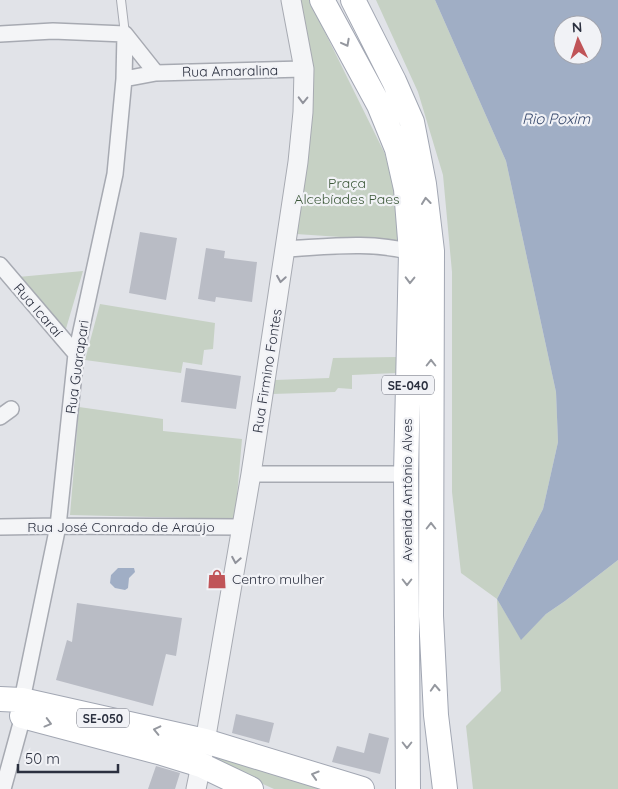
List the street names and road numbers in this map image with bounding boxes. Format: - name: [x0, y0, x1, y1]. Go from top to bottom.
- street label: Rua Amaralina: [182, 61, 278, 81]
- street label: Rua Icaraí: [10, 279, 66, 341]
- street label: Rua Firmino Fontes: [248, 308, 286, 434]
- street label: Rua Guarapari: [61, 319, 93, 415]
- road number: SE-040: [382, 376, 434, 394]
- street label: Avenida Antônio Alves: [398, 418, 416, 562]
- street label: Rua José Conrado de Araújo: [27, 518, 215, 536]
- road number: SE-050: [77, 708, 129, 728]

